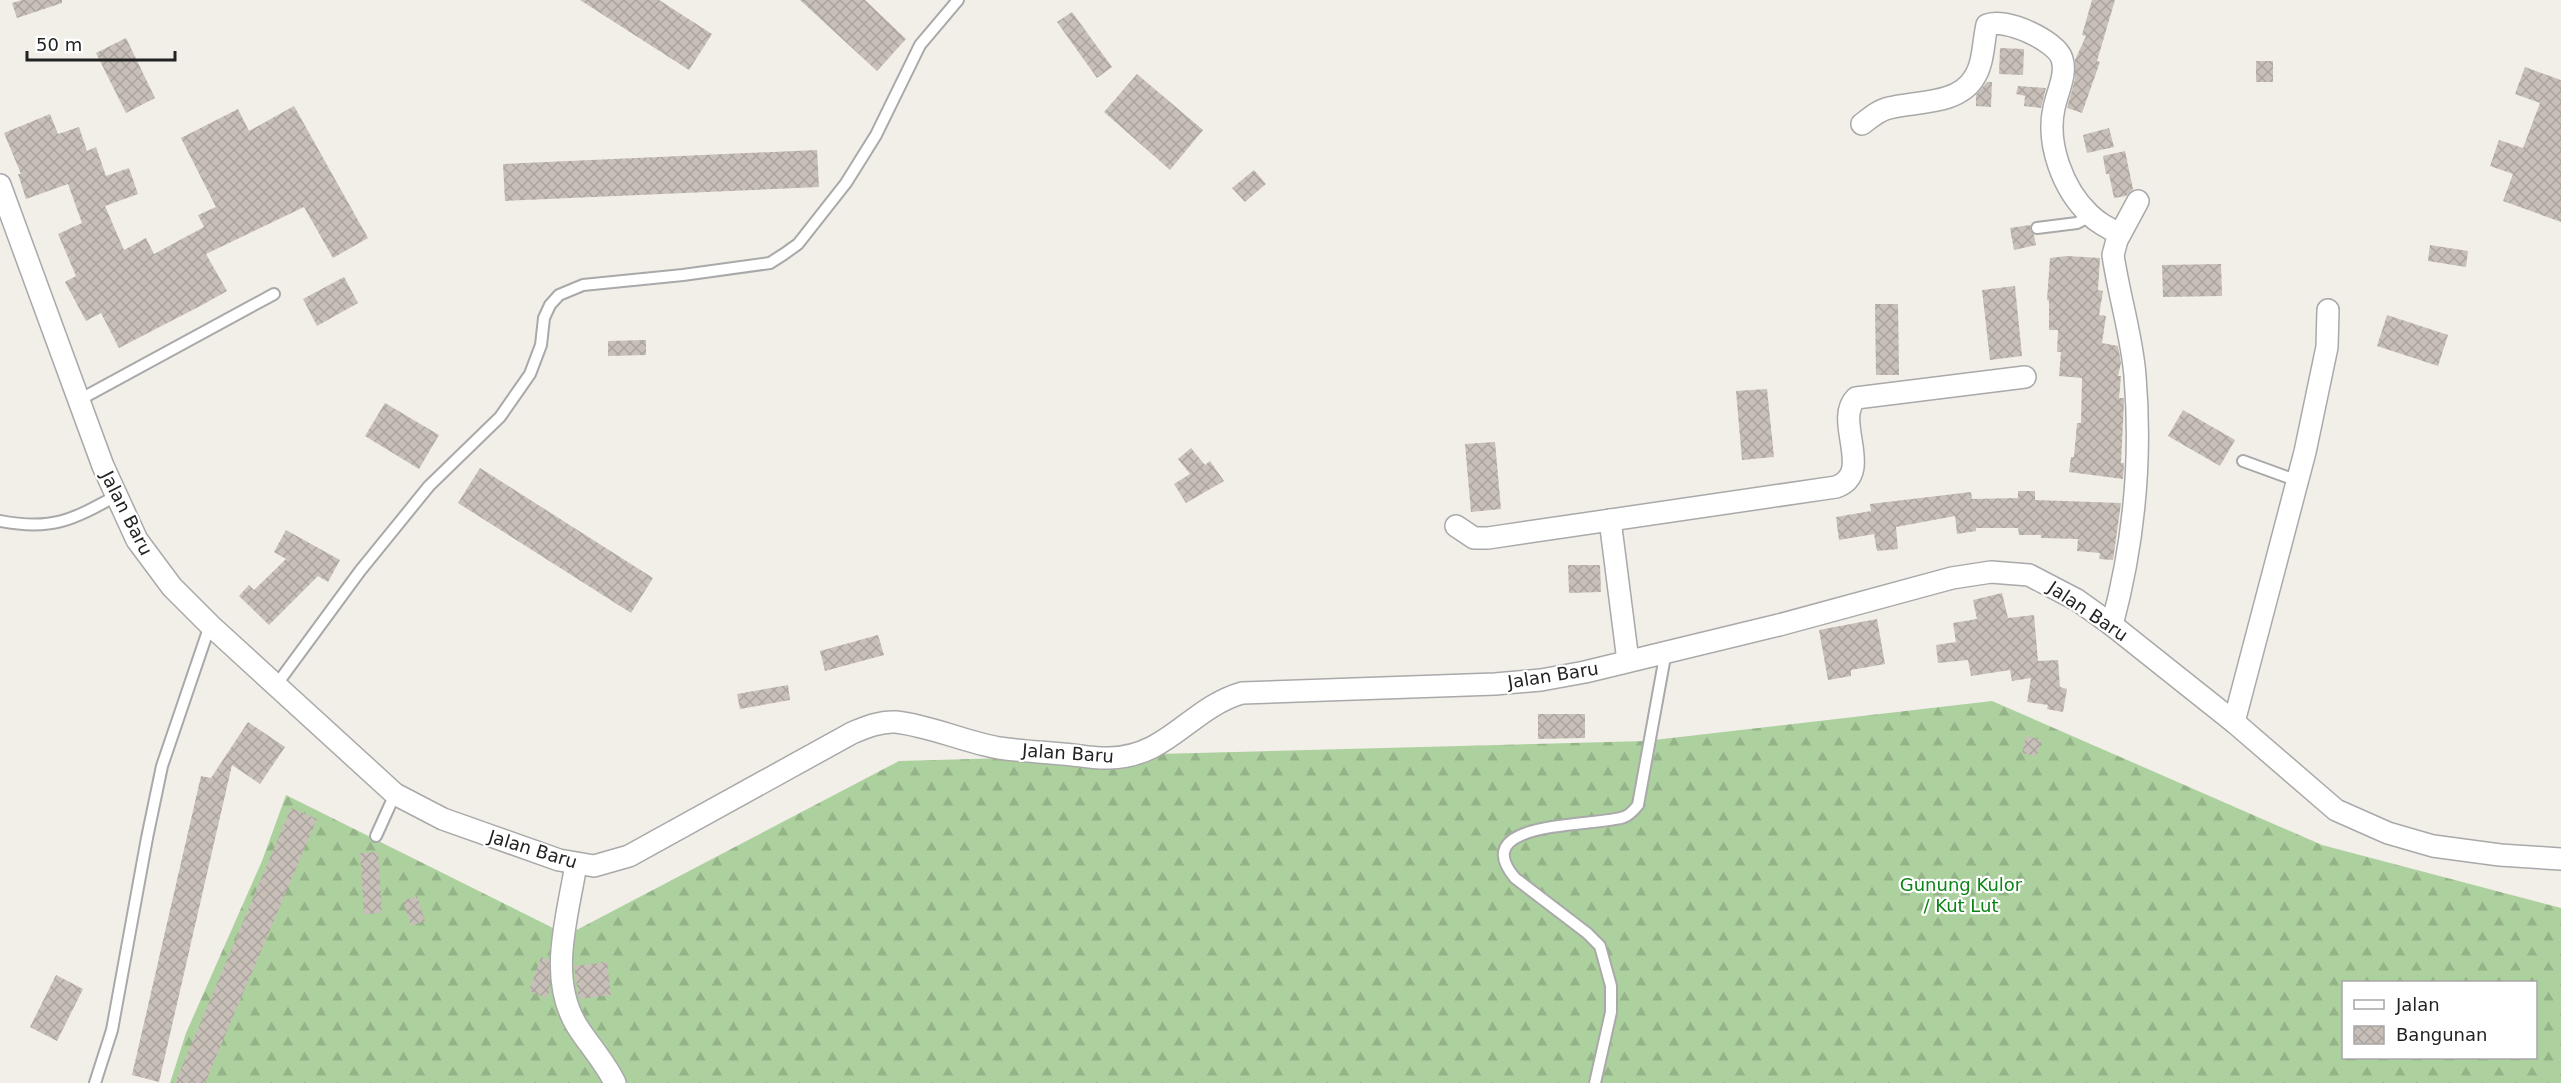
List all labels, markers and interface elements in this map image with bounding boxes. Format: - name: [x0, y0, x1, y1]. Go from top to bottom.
- scale bar: [27, 24, 176, 62]
- text: 50 m: [36, 34, 82, 55]
- street label: Jalan Baru: [96, 466, 157, 559]
- street label: Jalan Baru: [2043, 576, 2132, 645]
- street label: Jalan Baru: [1505, 657, 1600, 693]
- street label: Jalan Baru: [1021, 739, 1114, 767]
- street label: Jalan Baru: [485, 825, 580, 872]
- park label: Gunung Kulor / Kut Lut: [1900, 874, 2023, 916]
- legend: [2342, 981, 2537, 1059]
- text: Jalan: [2395, 994, 2440, 1015]
- text: Bangunan: [2396, 1024, 2487, 1045]

